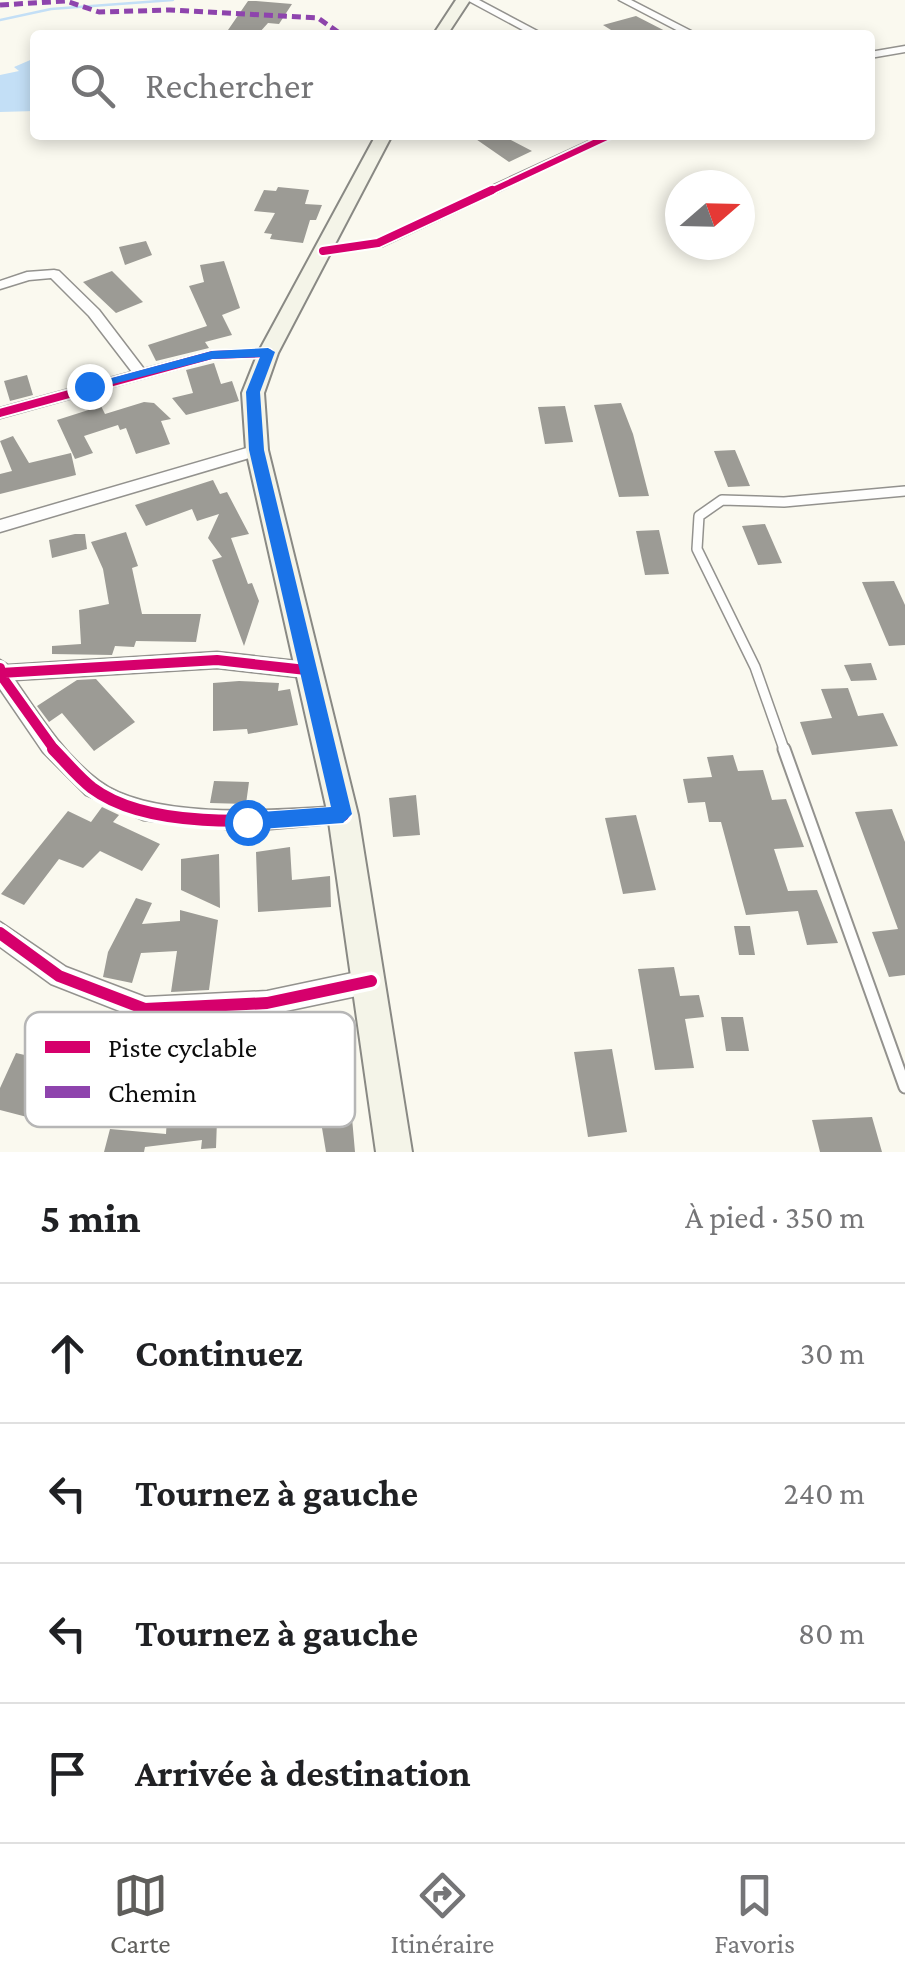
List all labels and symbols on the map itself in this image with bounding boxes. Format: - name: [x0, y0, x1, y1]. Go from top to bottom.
- north arrow: [665, 170, 755, 260]
- route end: [67, 364, 113, 410]
- route start: [225, 800, 271, 846]
- legend: [25, 1012, 355, 1127]
- text: Piste cyclable: [108, 1032, 257, 1063]
- text: Chemin: [108, 1077, 197, 1108]

